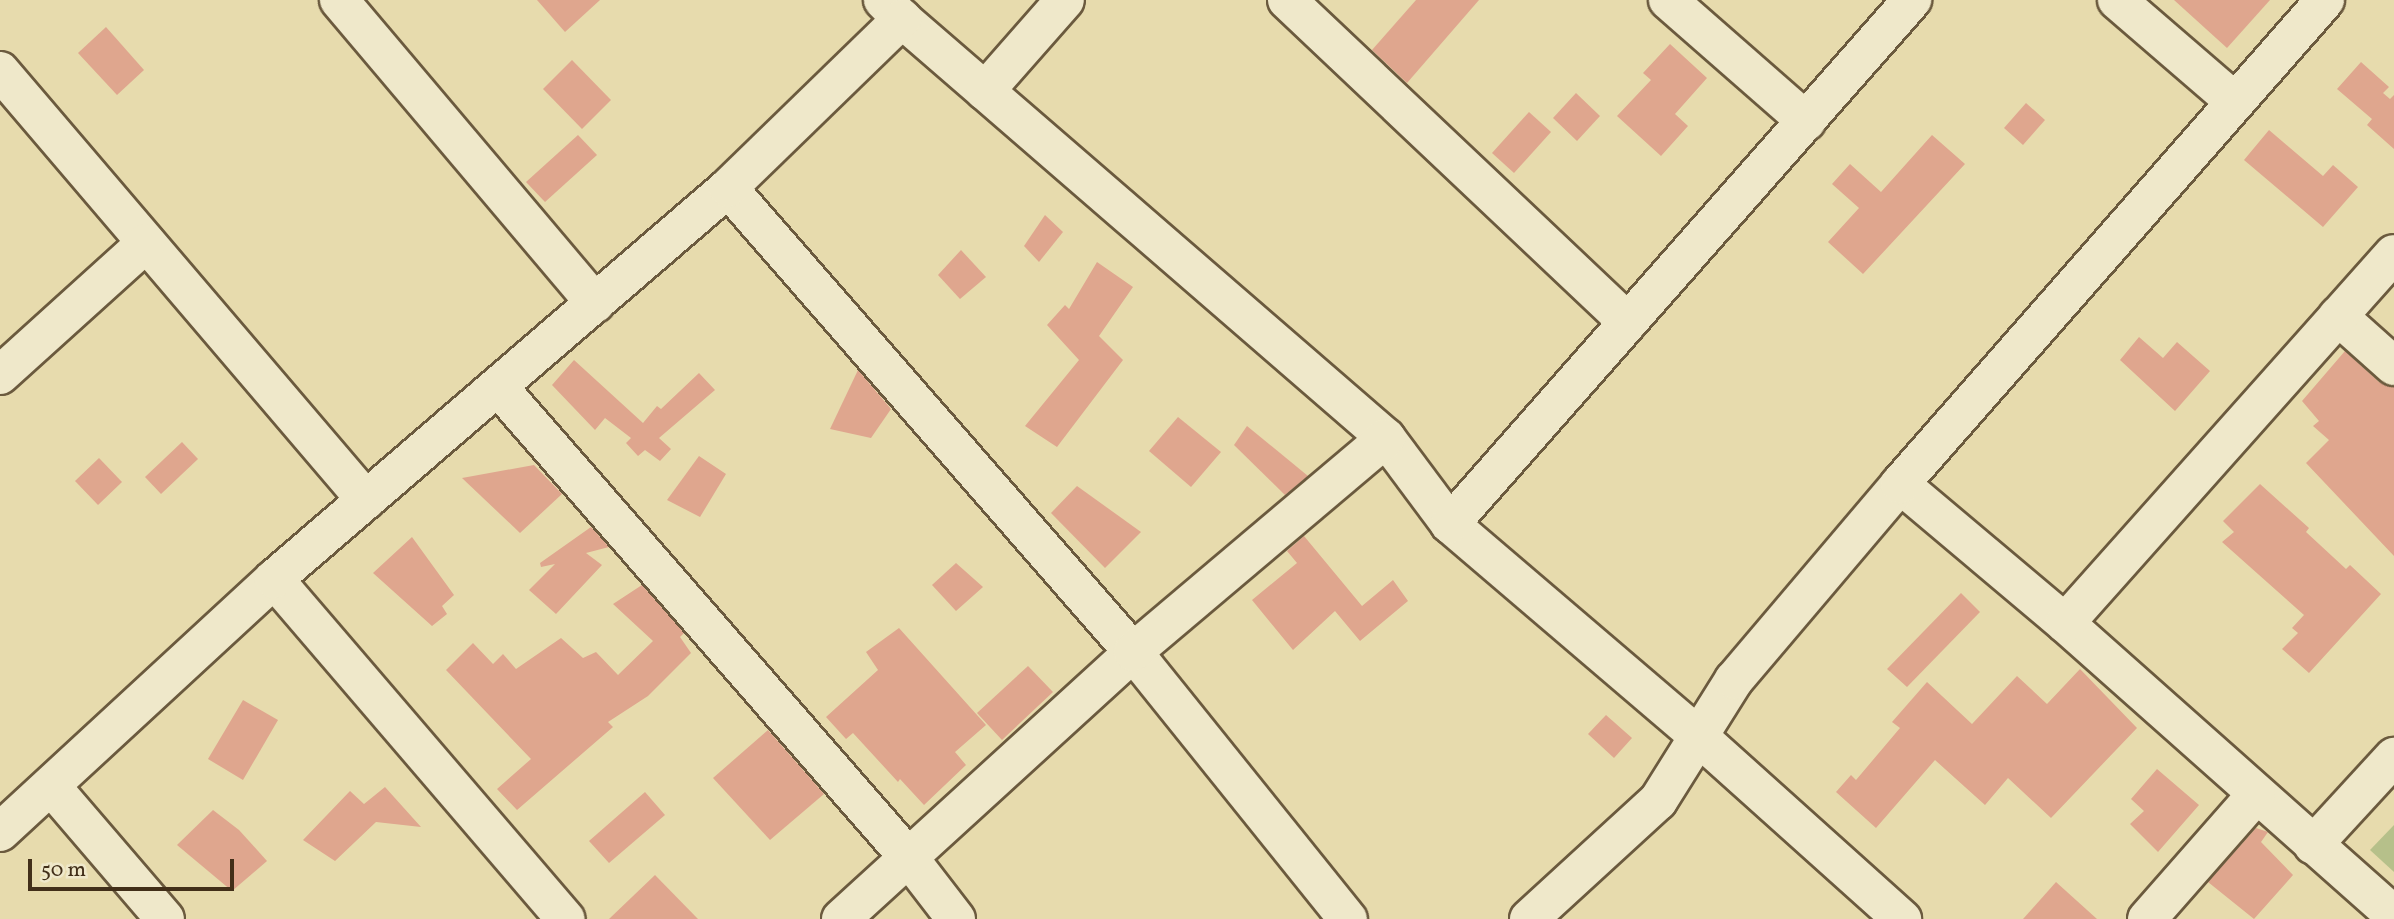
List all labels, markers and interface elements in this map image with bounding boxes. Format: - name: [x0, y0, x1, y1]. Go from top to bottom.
- scale bar: [32, 846, 238, 890]
- text: 50 m: [41, 856, 86, 885]

